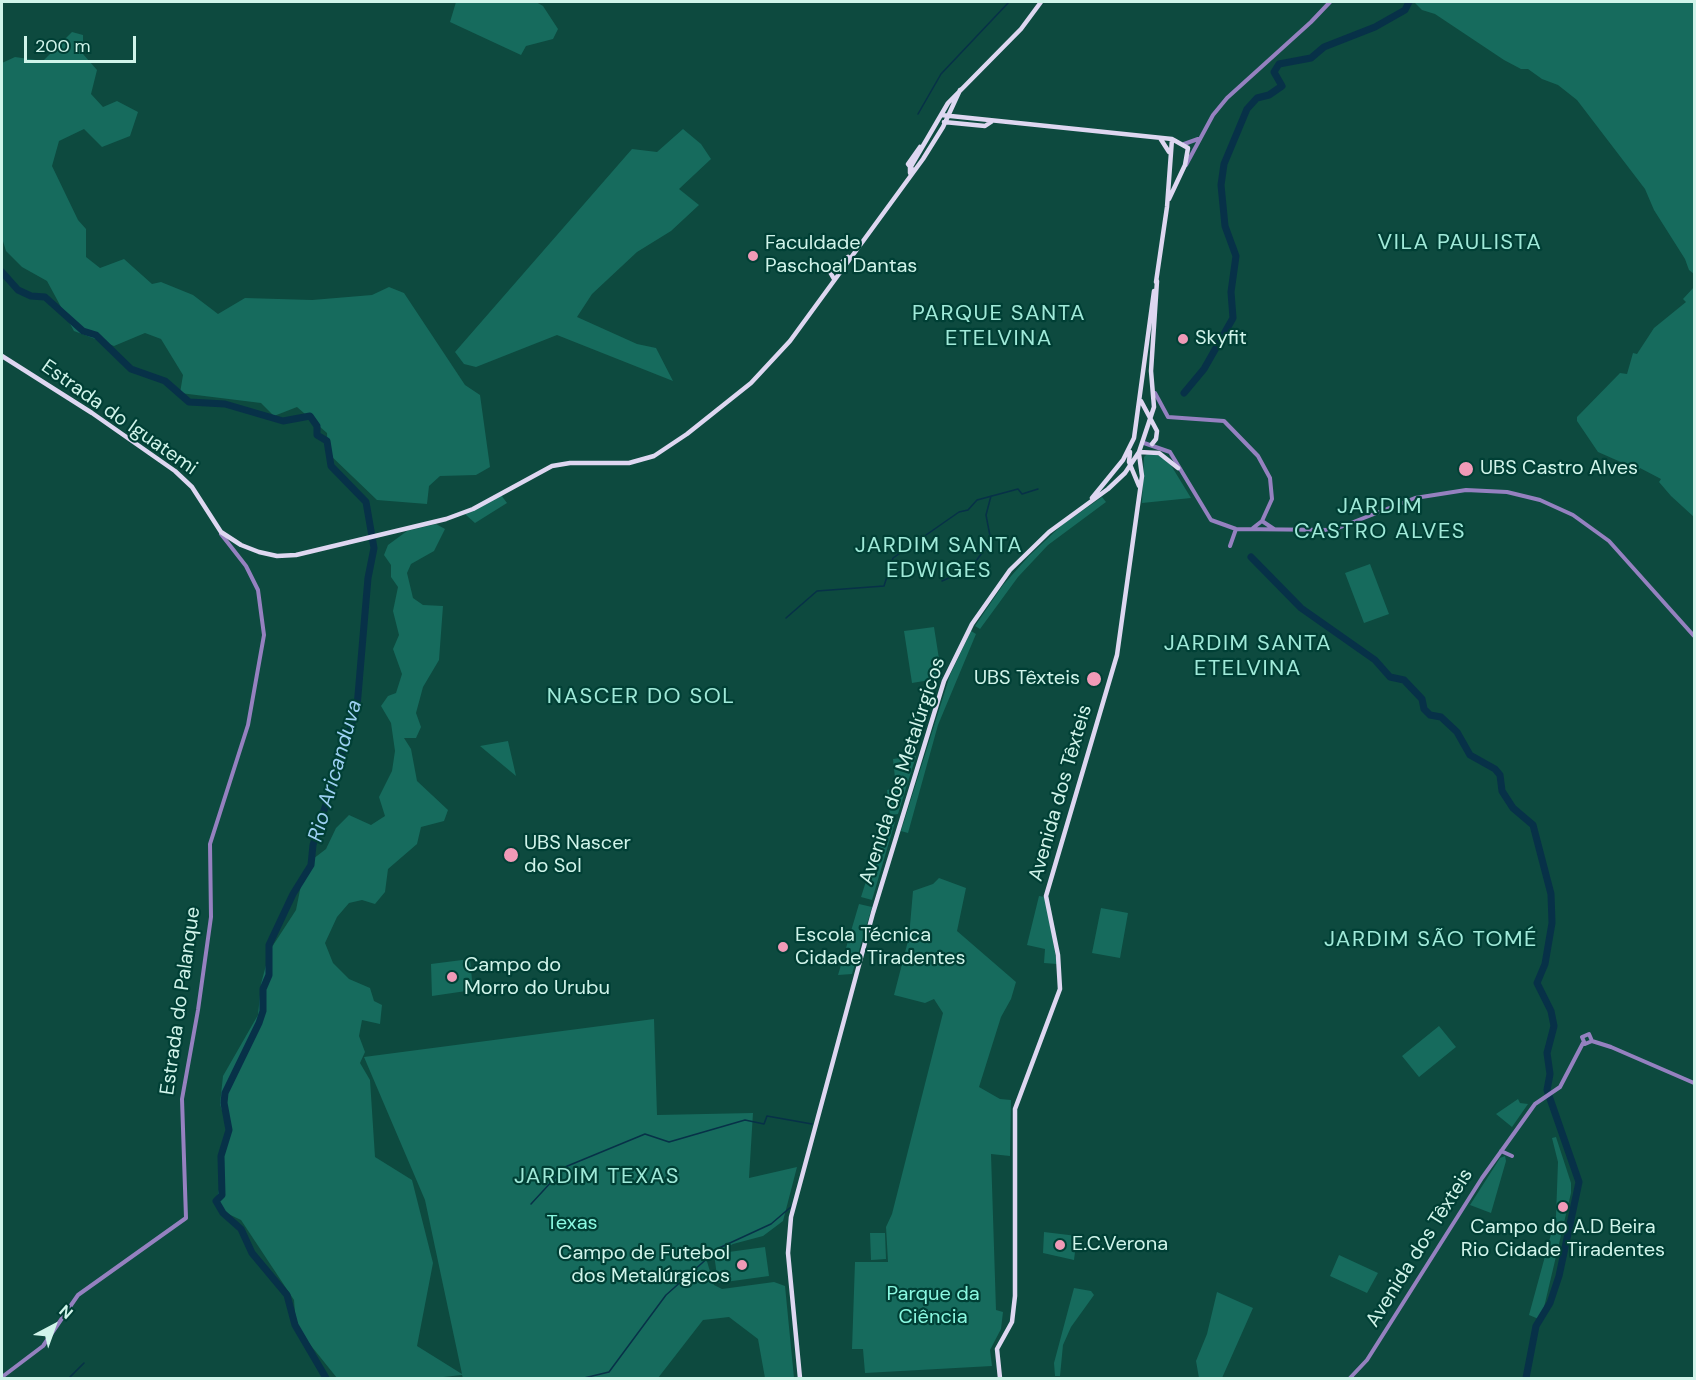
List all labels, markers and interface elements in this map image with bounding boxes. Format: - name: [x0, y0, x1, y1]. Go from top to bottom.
- scale bar: [27, 24, 140, 62]
- text: 200 m: [35, 34, 91, 58]
- district label: VILA PAULISTA: [1378, 230, 1542, 256]
- place label: Faculdade Paschoal Dantas: [765, 232, 917, 279]
- marker: Faculdade Paschoal Dantas: [746, 249, 760, 263]
- district label: PARQUE SANTA ETELVINA: [912, 301, 1086, 352]
- place label: Skyfit: [1195, 327, 1247, 351]
- marker: Skyfit: [1176, 332, 1190, 346]
- street label: Estrada do Iguatemi: [36, 355, 202, 481]
- place label: UBS Castro Alves: [1480, 457, 1638, 481]
- marker: UBS Castro Alves: [1457, 460, 1475, 478]
- district label: JARDIM CASTRO ALVES: [1294, 494, 1466, 546]
- district label: JARDIM SANTA EDWIGES: [855, 533, 1023, 584]
- district label: JARDIM SANTA ETELVINA: [1164, 631, 1332, 682]
- street label: Avenida dos Metalúrgicos: [855, 654, 951, 888]
- place label: UBS Têxteis: [974, 667, 1080, 691]
- marker: UBS Têxteis: [1085, 670, 1103, 688]
- district label: NASCER DO SOL: [547, 684, 735, 710]
- water label: Rio Aricanduva: [304, 697, 368, 845]
- street label: Avenida dos Têxteis: [1024, 702, 1098, 884]
- place label: UBS Nascer do Sol: [524, 832, 631, 879]
- marker: UBS Nascer do Sol: [502, 846, 520, 864]
- street label: Estrada do Palanque: [156, 905, 206, 1097]
- place label: Escola Técnica Cidade Tiradentes: [795, 924, 965, 971]
- district label: JARDIM SÃO TOMÉ: [1324, 927, 1538, 953]
- marker: Escola Técnica Cidade Tiradentes: [776, 940, 790, 954]
- place label: Campo do Morro do Urubu: [464, 954, 610, 1001]
- marker: Campo do Morro do Urubu: [445, 970, 459, 984]
- district label: JARDIM TEXAS: [514, 1164, 680, 1190]
- street label: Avenida dos Têxteis: [1361, 1164, 1479, 1332]
- marker: Campo do A.D Beira Rio Cidade Tiradentes: [1556, 1200, 1570, 1214]
- park label: Texas: [546, 1212, 598, 1236]
- place label: Campo do A.D Beira Rio Cidade Tiradentes: [1461, 1216, 1665, 1263]
- place label: E.C.Verona: [1072, 1233, 1168, 1257]
- marker: E.C.Verona: [1053, 1238, 1067, 1252]
- place label: Campo de Futebol dos Metalúrgicos: [558, 1242, 730, 1289]
- marker: Campo de Futebol dos Metalúrgicos: [735, 1258, 749, 1272]
- park label: Parque da Ciência: [886, 1283, 980, 1330]
- north arrow: [24, 1296, 84, 1356]
- text: N: [55, 1300, 77, 1324]

